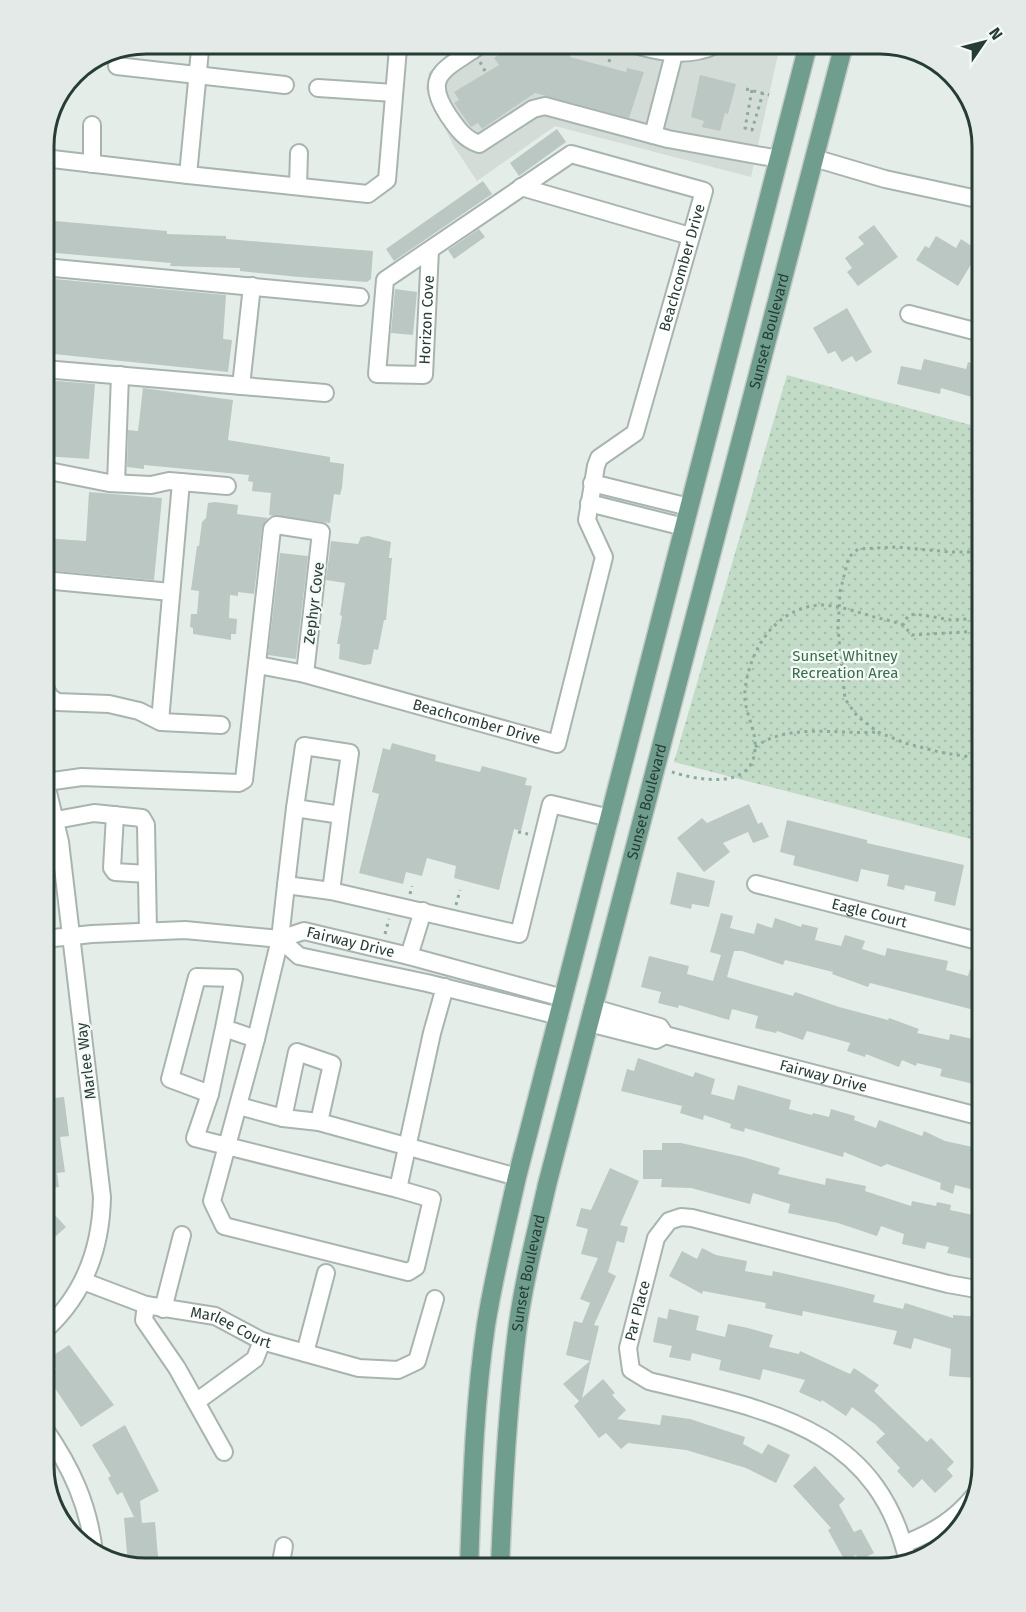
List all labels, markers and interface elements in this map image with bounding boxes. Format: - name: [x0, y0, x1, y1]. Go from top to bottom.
- north arrow: [954, 12, 1014, 72]
- text: N: [985, 24, 1007, 43]
- street label: Beachcomber Drive: [655, 202, 709, 334]
- street label: Sunset Boulevard: [746, 271, 793, 391]
- street label: Horizon Cove: [416, 275, 438, 365]
- street label: Zephyr Cove: [300, 561, 328, 645]
- park label: Sunset Whitney Recreation Area: [791, 647, 899, 682]
- street label: Beachcomber Drive: [411, 695, 543, 748]
- street label: Sunset Boulevard: [623, 742, 671, 861]
- street label: Eagle Court: [830, 895, 909, 932]
- street label: Fairway Drive: [305, 923, 396, 961]
- street label: Marlee Way: [72, 1021, 100, 1101]
- street label: Fairway Drive: [778, 1056, 869, 1096]
- street label: Sunset Boulevard: [508, 1212, 549, 1332]
- street label: Par Place: [621, 1279, 654, 1343]
- street label: Marlee Court: [189, 1303, 274, 1352]

